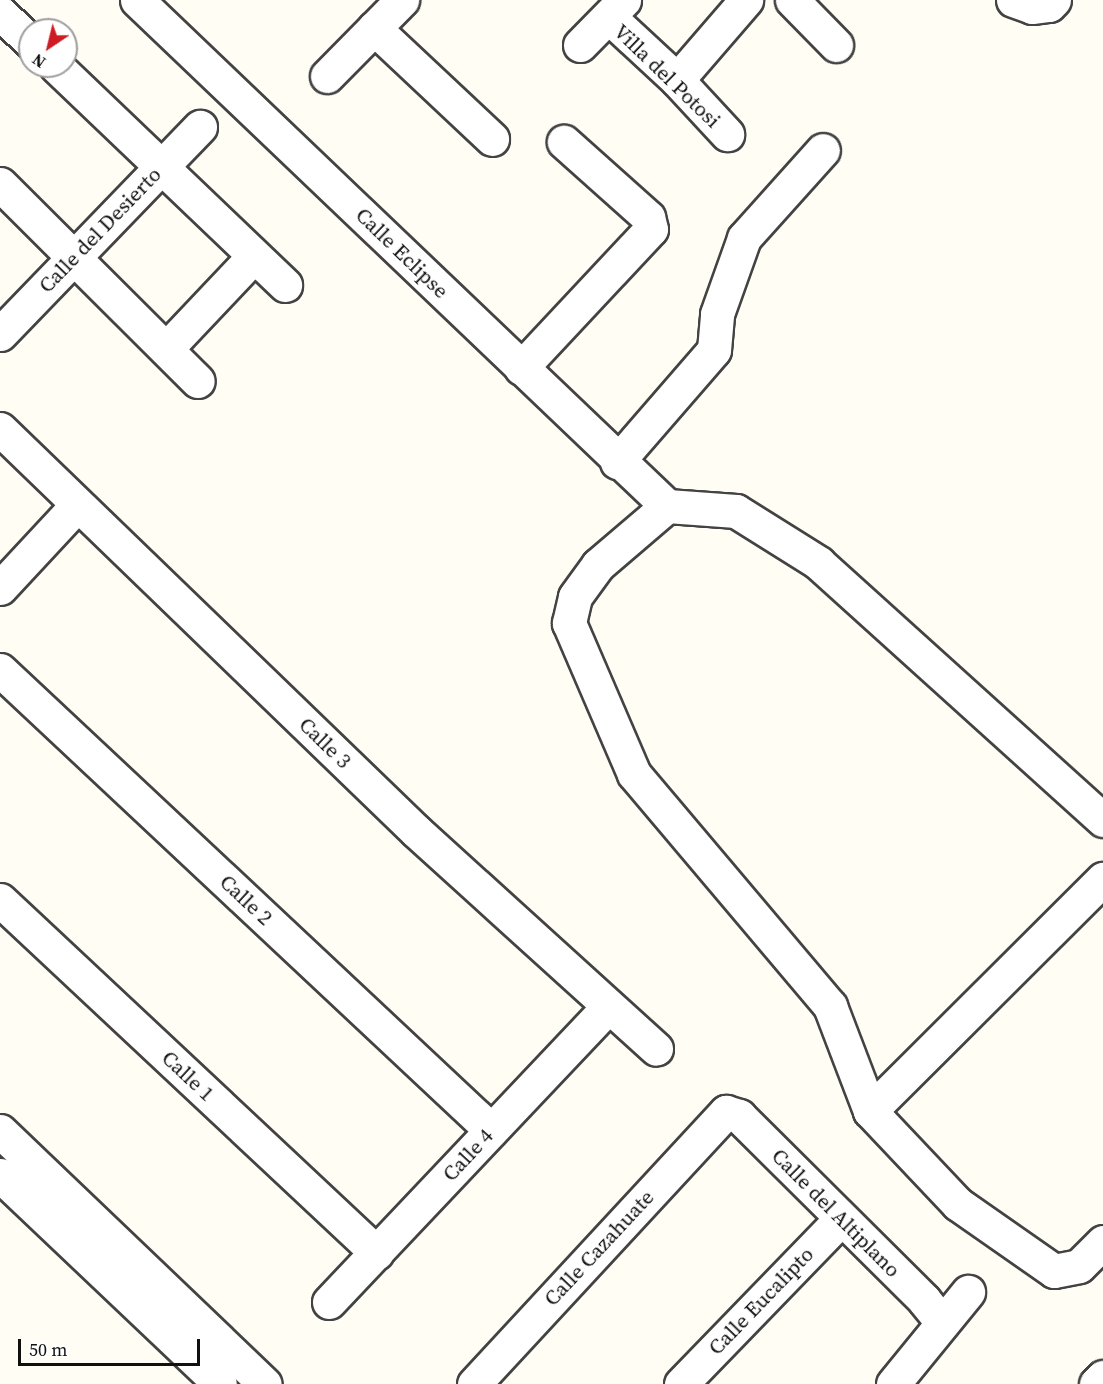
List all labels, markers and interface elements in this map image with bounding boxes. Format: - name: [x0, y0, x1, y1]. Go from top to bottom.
- north arrow: [18, 18, 78, 78]
- street label: Villa del Potosi: [609, 19, 725, 133]
- text: N: [28, 49, 50, 73]
- street label: Calle del Desierto: [34, 162, 166, 298]
- street label: Calle Eclipse: [350, 203, 454, 303]
- street label: Calle 3: [294, 712, 356, 774]
- street label: Calle 2: [215, 869, 277, 931]
- street label: Calle 1: [157, 1045, 219, 1107]
- street label: Calle 4: [437, 1124, 499, 1186]
- street label: Calle del Altiplano: [766, 1143, 906, 1283]
- street label: Calle Cazahuate: [539, 1185, 659, 1311]
- street label: Calle Eucalipto: [703, 1242, 819, 1360]
- scale bar: [21, 1327, 202, 1365]
- text: 50 m: [29, 1337, 67, 1362]

